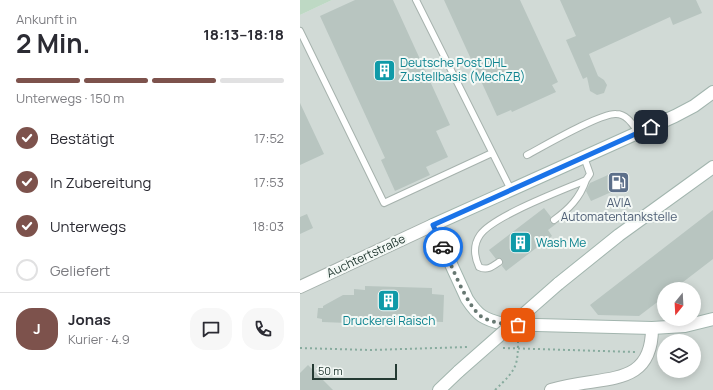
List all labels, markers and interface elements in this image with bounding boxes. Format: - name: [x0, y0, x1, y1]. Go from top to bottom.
- text: Ankunft in: [16, 10, 77, 28]
- text: 18:13–18:18: [203, 24, 284, 45]
- text: 2 Min.: [16, 25, 90, 61]
- place label: Deutsche Post DHL Zustellbasis (MechZB): [400, 54, 525, 85]
- building icon: Deutsche Post DHL Zustellbasis (MechZB): [372, 57, 398, 83]
- text: Unterwegs · 150 m: [16, 89, 124, 107]
- pin: [634, 110, 668, 144]
- icon: home: [640, 116, 662, 138]
- icon: check: [16, 127, 38, 149]
- text: Bestätigt: [50, 128, 115, 149]
- text: 17:52: [254, 129, 284, 147]
- fuel station icon: AVIA Automatentankstelle: [606, 169, 632, 195]
- icon: check: [16, 171, 38, 193]
- text: In Zubereitung: [50, 172, 151, 193]
- text: 17:53: [254, 173, 284, 191]
- place label: AVIA Automatentankstelle: [561, 194, 677, 225]
- icon: check: [16, 215, 38, 237]
- text: Unterwegs: [50, 216, 126, 237]
- text: 18:03: [252, 217, 284, 235]
- courier: [423, 227, 463, 267]
- street label: Auchtertstraße: [324, 230, 408, 281]
- building icon: Wash Me: [507, 230, 533, 256]
- place label: Wash Me: [536, 234, 586, 251]
- icon: car: [432, 236, 454, 258]
- text: Geliefert: [50, 260, 110, 281]
- north arrow: [657, 282, 701, 326]
- map controls: [657, 282, 701, 378]
- building icon: Druckerei Raisch: [376, 287, 402, 313]
- button: chat: [190, 308, 232, 350]
- button: phone: [242, 308, 284, 350]
- pin: [501, 308, 535, 342]
- text: Jonas: [68, 309, 111, 330]
- place label: Druckerei Raisch: [343, 312, 435, 329]
- icon: bag: [507, 314, 529, 336]
- text: J: [33, 318, 41, 339]
- text: Kurier · 4.9: [68, 330, 130, 348]
- button: layers: [657, 334, 701, 378]
- scale bar: [312, 362, 397, 381]
- text: 50 m: [318, 363, 343, 378]

